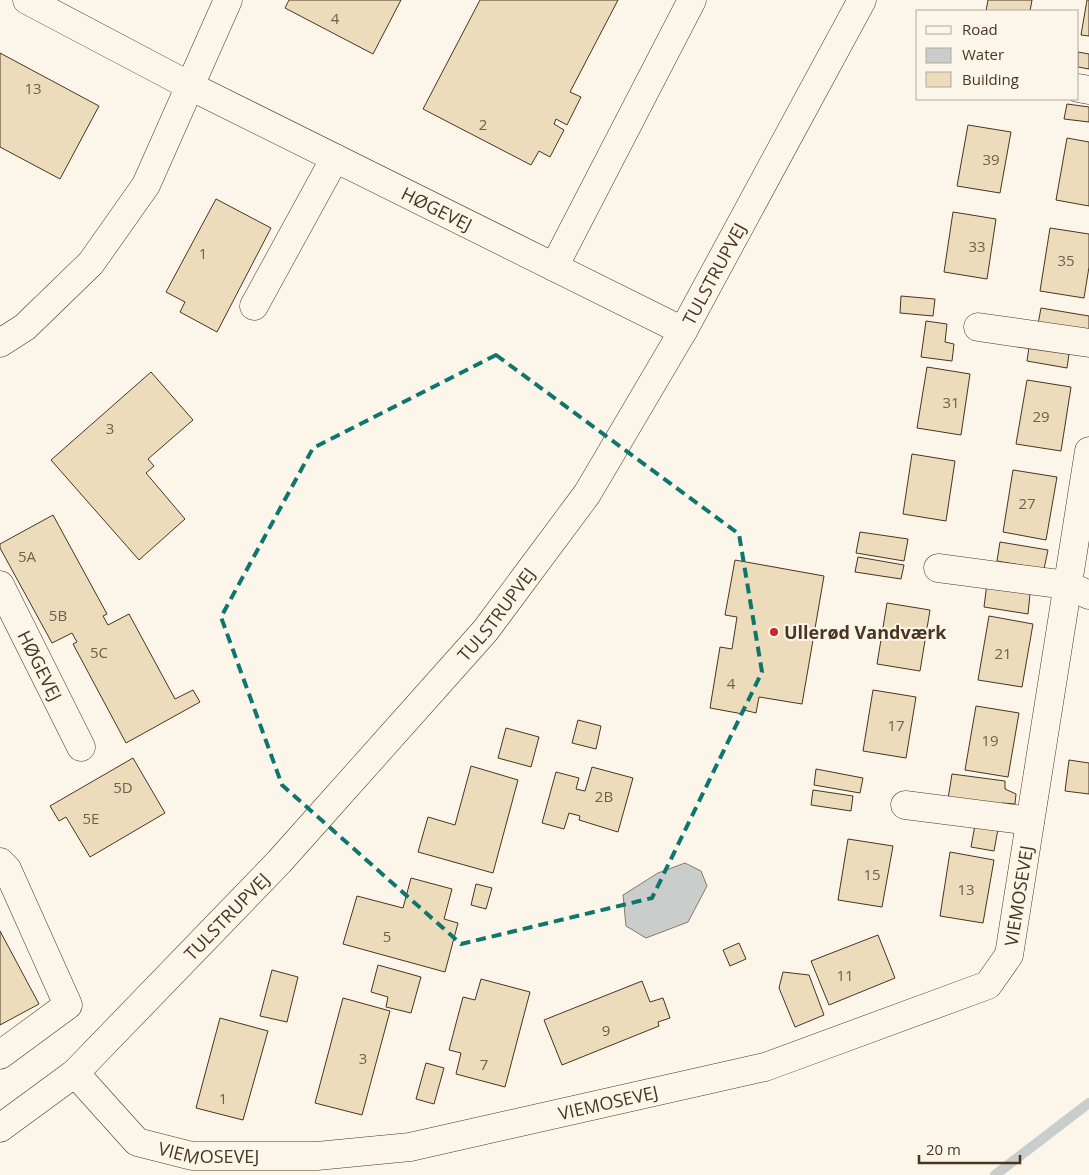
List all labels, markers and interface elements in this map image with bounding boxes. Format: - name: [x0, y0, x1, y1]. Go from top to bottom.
- house number: 4: [331, 8, 340, 28]
- legend: [916, 10, 1079, 100]
- text: Road: [962, 19, 998, 39]
- text: Water: [962, 44, 1004, 64]
- text: Building: [962, 69, 1019, 89]
- house number: 13: [24, 78, 42, 98]
- house number: 2: [479, 114, 487, 134]
- house number: 39: [982, 149, 1000, 169]
- street label: HØGEVEJ: [398, 181, 476, 236]
- street label: TULSTRUPVEJ: [677, 218, 751, 329]
- house number: 33: [968, 236, 986, 256]
- house number: 1: [199, 243, 207, 263]
- house number: 35: [1057, 250, 1075, 270]
- house number: 31: [942, 392, 960, 412]
- house number: 29: [1032, 406, 1050, 426]
- house number: 3: [106, 418, 114, 438]
- house number: 27: [1018, 493, 1036, 513]
- house number: 5A: [18, 546, 37, 566]
- street label: TULSTRUPVEJ: [452, 563, 540, 666]
- house number: 5B: [49, 605, 67, 625]
- place label: Ullerød Vandværk: [784, 620, 947, 644]
- street label: HØGEVEJ: [13, 626, 68, 705]
- marker: Ullerød Vandværk: [768, 626, 780, 638]
- house number: 5C: [90, 642, 108, 662]
- house number: 21: [994, 643, 1012, 663]
- house number: 4: [727, 673, 736, 693]
- house number: 17: [887, 715, 905, 735]
- house number: 19: [981, 730, 999, 750]
- house number: 5D: [113, 777, 133, 797]
- house number: 2B: [595, 786, 613, 806]
- house number: 5E: [83, 808, 99, 828]
- street label: VIEMOSEVEJ: [999, 844, 1038, 948]
- house number: 15: [863, 864, 881, 884]
- street label: TULSTRUPVEJ: [179, 867, 274, 965]
- house number: 13: [957, 879, 975, 899]
- house number: 5: [383, 926, 391, 946]
- house number: 11: [836, 965, 854, 985]
- house number: 9: [602, 1020, 610, 1040]
- house number: 3: [359, 1048, 367, 1068]
- house number: 7: [480, 1054, 488, 1074]
- street label: VIEMOSEVEJ: [556, 1080, 660, 1125]
- house number: 1: [219, 1088, 227, 1108]
- scale bar: [919, 1132, 1020, 1164]
- street label: VIEMOSEVEJ: [156, 1136, 259, 1170]
- text: 20 m: [926, 1139, 961, 1159]

